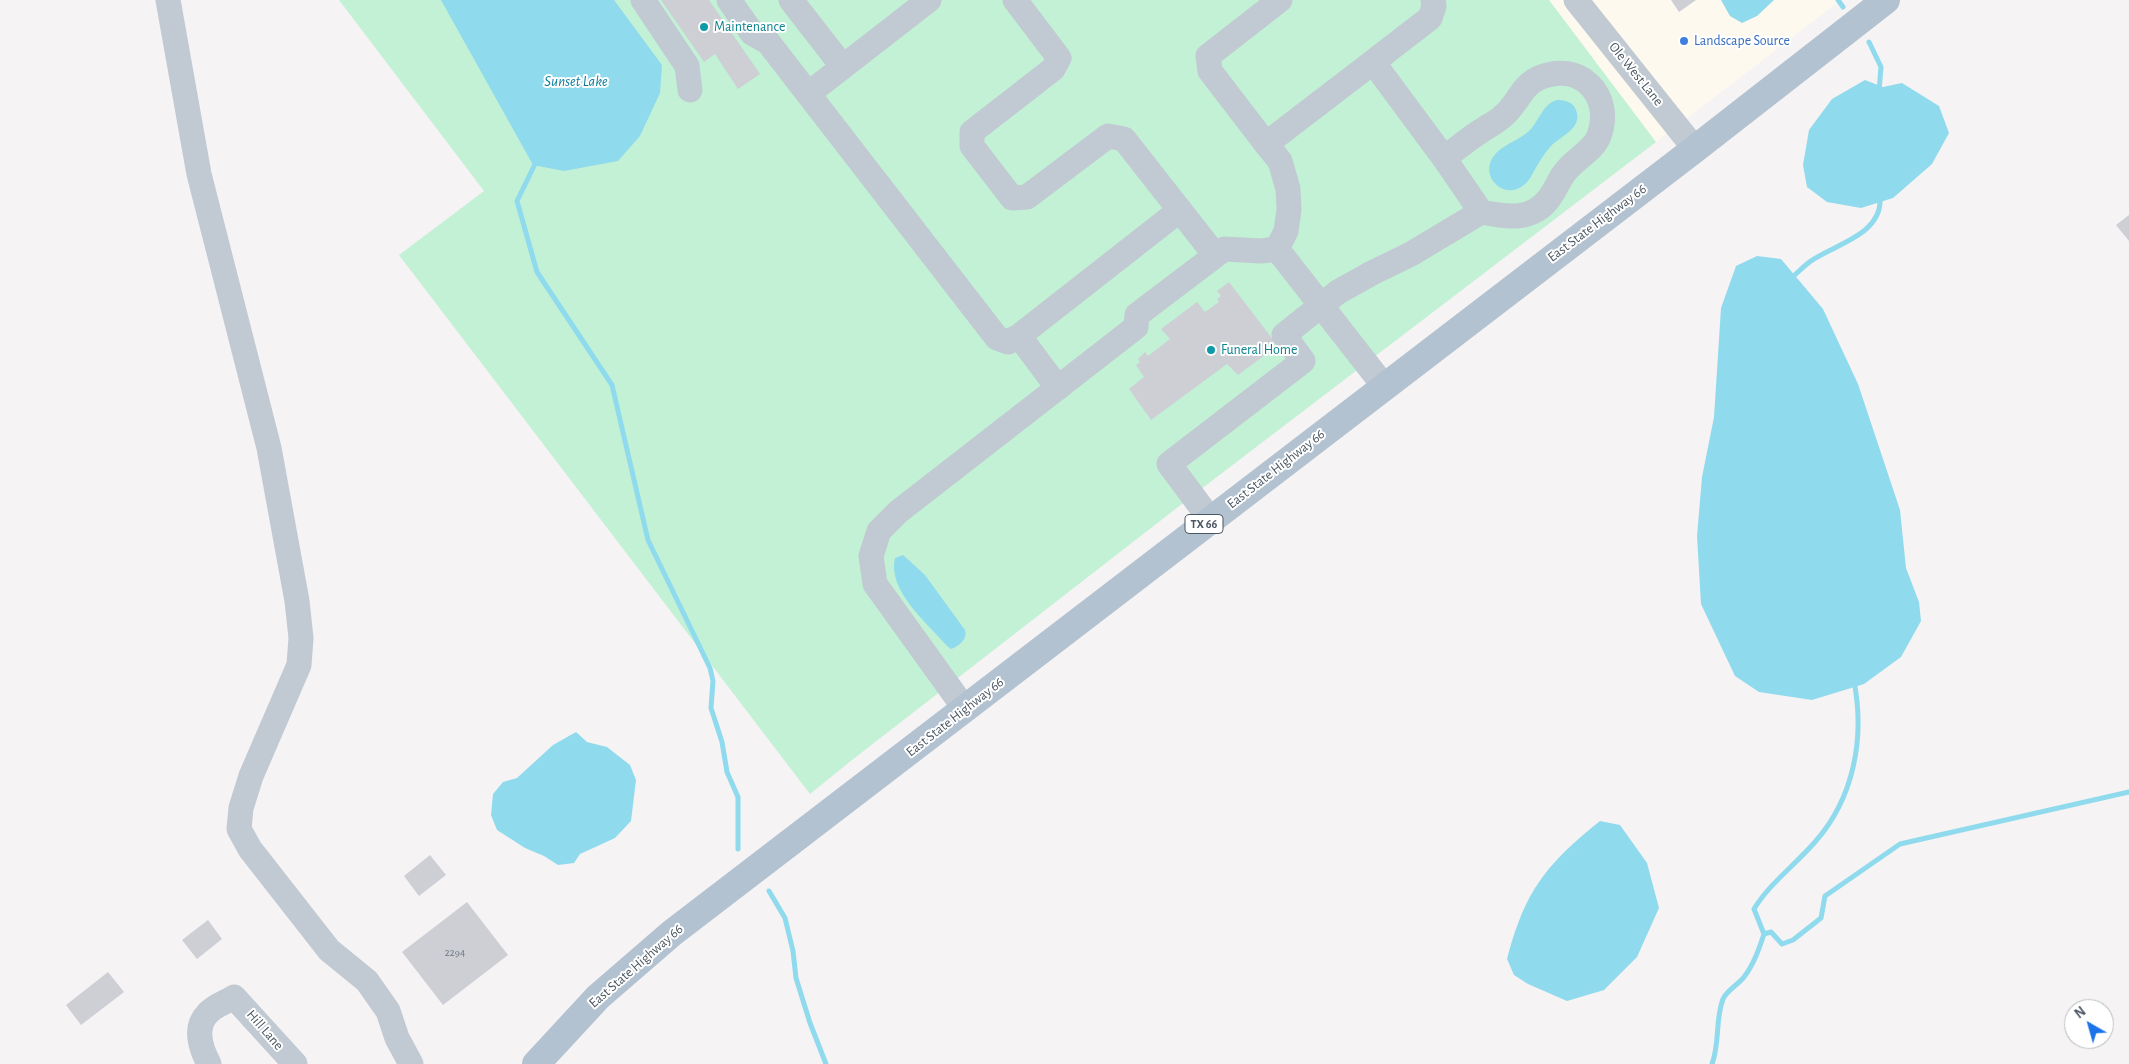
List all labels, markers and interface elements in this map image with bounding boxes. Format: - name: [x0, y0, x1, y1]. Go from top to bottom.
- place label: Maintenance: [714, 19, 785, 35]
- marker: Maintenance: [698, 21, 710, 33]
- place label: Landscape Source: [1694, 33, 1790, 49]
- marker: Landscape Source: [1678, 35, 1690, 47]
- street label: Ole West Lane: [1605, 39, 1667, 109]
- water label: Sunset Lake: [544, 72, 608, 90]
- street label: East State Highway 66: [1544, 180, 1650, 266]
- place label: Funeral Home: [1221, 342, 1297, 358]
- marker: Funeral Home: [1205, 344, 1217, 356]
- street label: East State Highway 66: [1224, 426, 1328, 512]
- road number: TX 66: [1185, 514, 1223, 534]
- street label: East State Highway 66: [903, 674, 1007, 760]
- street label: East State Highway 66: [586, 921, 686, 1011]
- house number: 2294: [445, 946, 465, 960]
- north arrow: [2064, 999, 2114, 1049]
- text: N: [2072, 1004, 2089, 1021]
- street label: Hill Lane: [243, 1006, 287, 1054]

